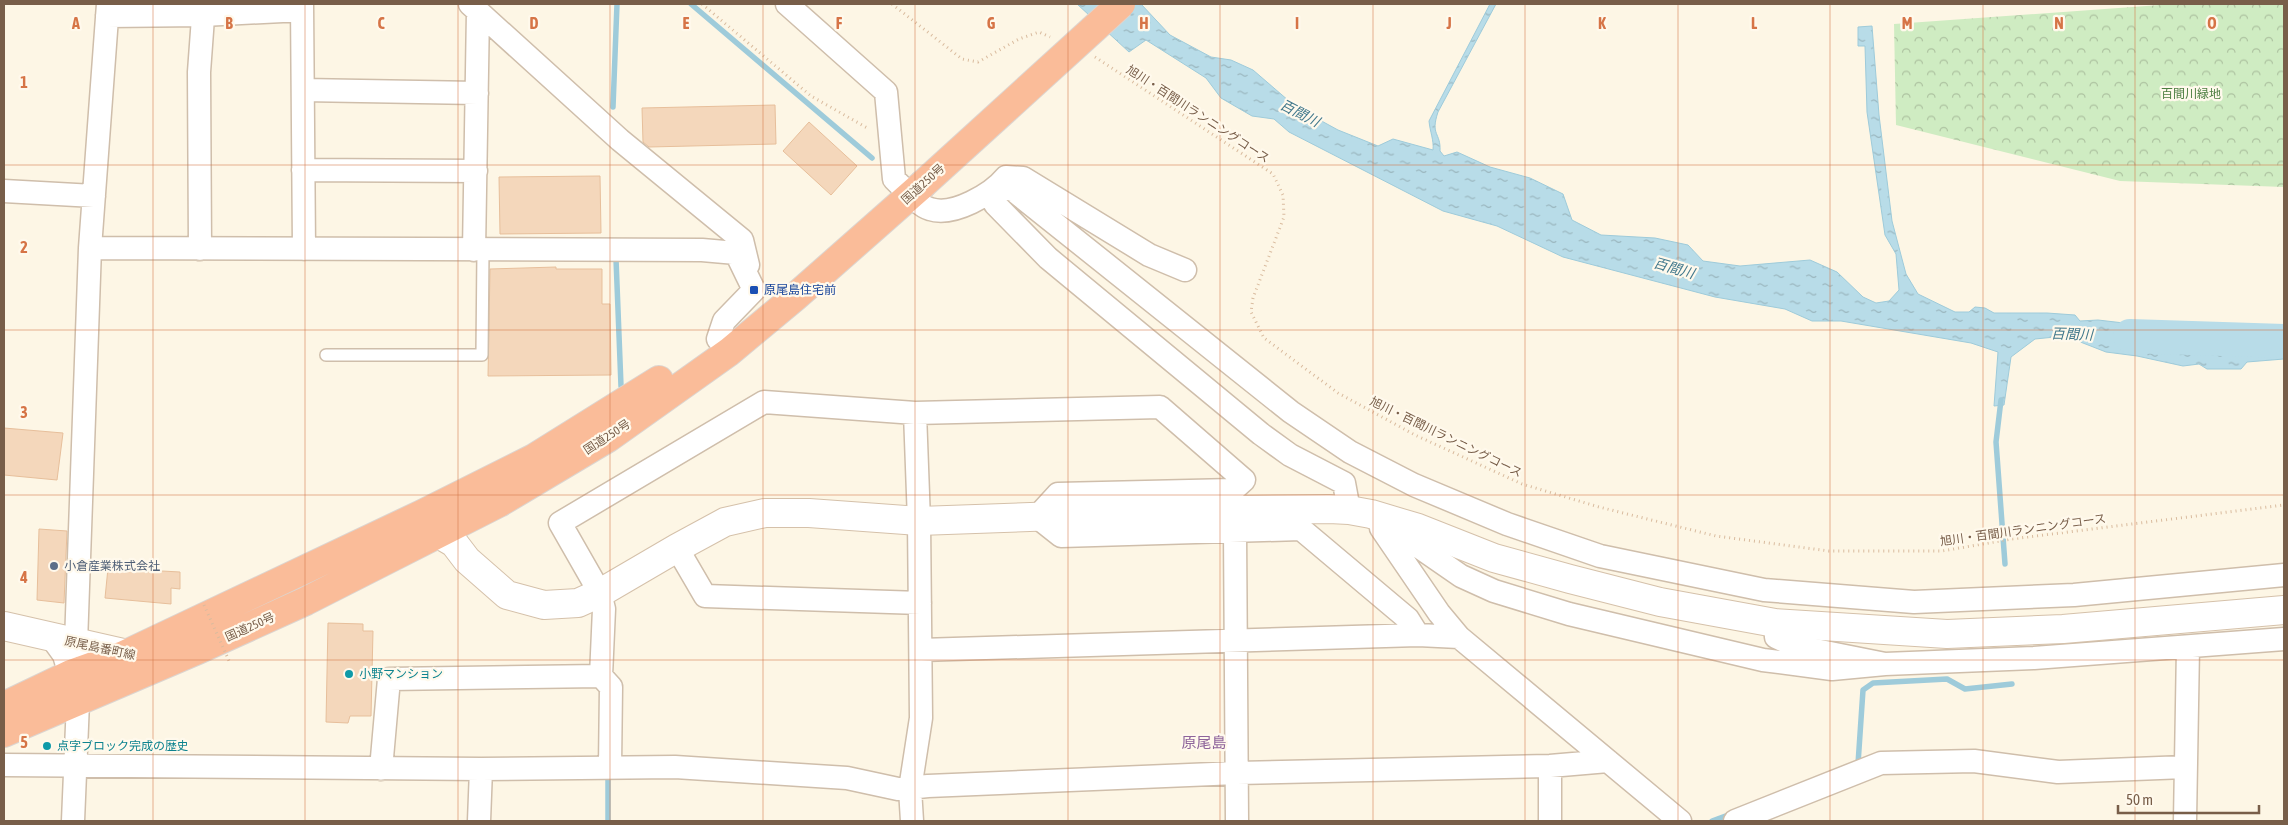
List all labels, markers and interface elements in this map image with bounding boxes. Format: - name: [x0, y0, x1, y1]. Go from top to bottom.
- text: A: [71, 14, 80, 32]
- text: B: [225, 14, 233, 32]
- text: C: [377, 14, 385, 32]
- text: D: [530, 14, 539, 32]
- text: E: [683, 14, 690, 32]
- text: F: [836, 14, 843, 32]
- text: G: [987, 14, 996, 32]
- text: H: [1139, 14, 1149, 32]
- text: I: [1295, 14, 1299, 32]
- text: J: [1445, 14, 1452, 32]
- text: K: [1598, 14, 1606, 32]
- text: L: [1751, 14, 1758, 32]
- text: M: [1902, 14, 1912, 32]
- text: N: [2054, 14, 2064, 32]
- text: O: [2207, 14, 2217, 32]
- street label: 旭川・百間川ランニングコース: [1124, 63, 1272, 165]
- text: 1: [20, 73, 28, 91]
- park label: 百間川緑地: [2161, 87, 2221, 101]
- water label: 百間川: [1278, 96, 1324, 131]
- street label: 国道250号: [899, 161, 947, 207]
- text: 2: [20, 238, 28, 256]
- water label: 百間川: [1652, 255, 1698, 282]
- place label: 原尾島住宅前: [764, 283, 836, 297]
- marker: 原尾島住宅前: [748, 284, 760, 296]
- water label: 百間川: [2051, 325, 2095, 343]
- street label: 旭川・百間川ランニングコース: [1368, 394, 1524, 480]
- text: 3: [20, 403, 28, 421]
- street label: 国道250号: [581, 417, 633, 457]
- street label: 旭川・百間川ランニングコース: [1939, 511, 2107, 549]
- place label: 小倉産業株式会社: [64, 559, 160, 573]
- marker: 小倉産業株式会社: [48, 560, 60, 572]
- text: 4: [19, 568, 28, 586]
- street label: 国道250号: [223, 610, 277, 644]
- street label: 原尾島番町線: [63, 634, 137, 662]
- place label: 小野マンション: [359, 667, 443, 681]
- marker: 小野マンション: [343, 668, 355, 680]
- text: 5: [20, 733, 28, 751]
- district label: 原尾島: [1181, 734, 1227, 751]
- place label: 点字ブロック完成の歴史: [57, 739, 189, 753]
- marker: 点字ブロック完成の歴史: [41, 740, 53, 752]
- scale bar: [2118, 782, 2259, 814]
- text: 50 m: [2126, 791, 2153, 808]

